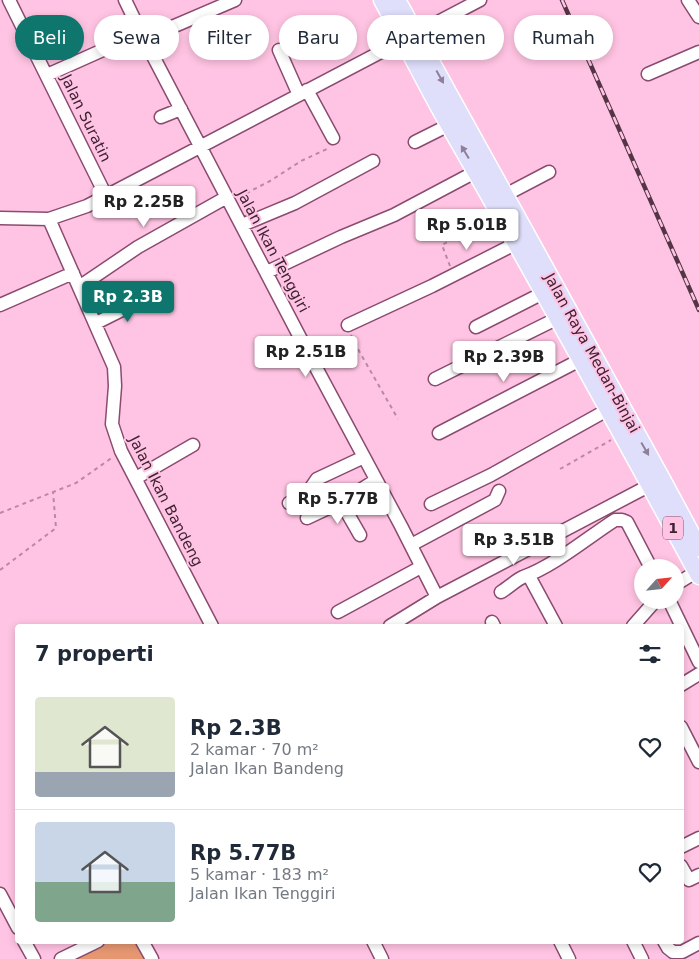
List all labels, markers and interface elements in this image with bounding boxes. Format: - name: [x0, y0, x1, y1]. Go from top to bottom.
- chip: Beli: [15, 15, 84, 60]
- chip: Sewa: [94, 15, 179, 60]
- chip: Filter: [189, 15, 269, 60]
- chip: Baru: [279, 15, 357, 60]
- chip: Apartemen: [367, 15, 504, 60]
- chip: Rumah: [514, 15, 613, 60]
- street label: Jalan Suratin: [57, 70, 115, 165]
- one-way arrow: [436, 70, 444, 84]
- one-way arrow: [460, 145, 469, 158]
- pin: Rp 2.25B: [92, 186, 196, 228]
- street label: Jalan Ikan Tenggiri: [233, 186, 313, 315]
- text: Rp 2.25B: [103, 192, 185, 211]
- pin: Rp 5.01B: [415, 208, 519, 251]
- text: Rp 5.01B: [426, 215, 508, 234]
- street label: Jalan Raya Medan-Binjai: [540, 269, 644, 436]
- pin: Rp 2.3B: [82, 280, 174, 323]
- text: Rp 2.3B: [93, 287, 163, 306]
- pin: Rp 2.51B: [254, 336, 358, 378]
- pin: Rp 2.39B: [452, 340, 556, 383]
- text: Rp 2.51B: [265, 342, 347, 361]
- text: Rp 2.39B: [463, 347, 545, 366]
- street label: Jalan Ikan Bandeng: [125, 432, 207, 569]
- one-way arrow: [641, 443, 650, 456]
- pin: Rp 5.77B: [286, 482, 390, 525]
- text: Rp 5.77B: [297, 489, 379, 508]
- road number: 1: [663, 516, 683, 540]
- pin: Rp 3.51B: [462, 524, 566, 566]
- text: Rp 3.51B: [473, 530, 555, 549]
- north arrow: [634, 559, 684, 609]
- map controls: [634, 559, 684, 609]
- icon: filters: [636, 640, 664, 668]
- text: 7 properti: [35, 642, 154, 666]
- text: Rp 2.3B: [190, 716, 282, 740]
- icon: home: [75, 717, 135, 777]
- icon: heart: [636, 733, 664, 761]
- text: 2 kamar · 70 m²: [190, 740, 319, 759]
- text: Jalan Ikan Bandeng: [190, 759, 344, 778]
- text: Rp 5.77B: [190, 841, 296, 865]
- icon: home: [75, 842, 135, 902]
- icon: heart: [636, 858, 664, 886]
- text: 5 kamar · 183 m²: [190, 865, 329, 884]
- text: Jalan Ikan Tenggiri: [190, 884, 336, 903]

